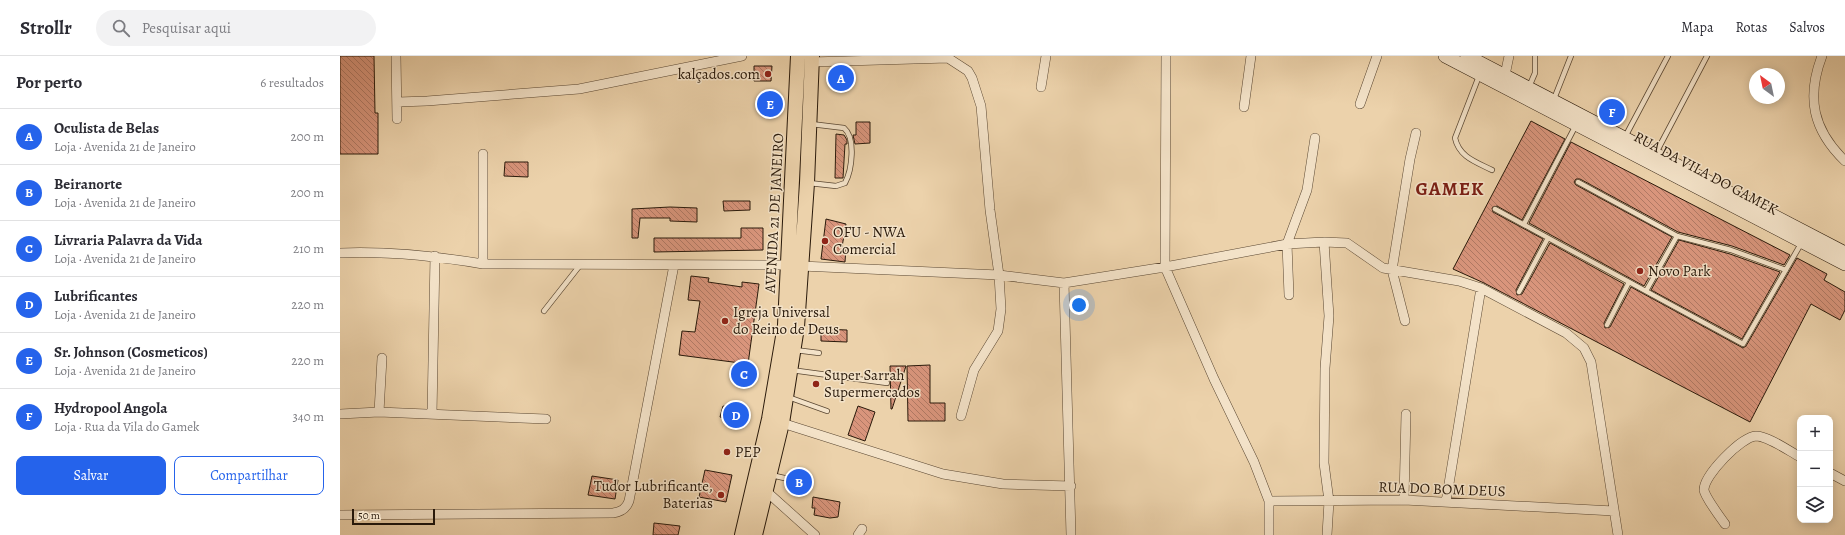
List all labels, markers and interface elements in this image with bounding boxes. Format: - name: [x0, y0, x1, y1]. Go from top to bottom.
- search box: [96, 10, 376, 46]
- text: Strollr: [20, 15, 72, 41]
- icon: search: [110, 17, 132, 39]
- text: Pesquisar aqui: [142, 18, 231, 38]
- text: Mapa: [1681, 18, 1713, 37]
- text: Rotas: [1735, 18, 1767, 37]
- text: Salvos: [1789, 18, 1825, 37]
- pin: A: [828, 63, 854, 93]
- place label: kalçados.com: [678, 64, 761, 84]
- north arrow: [1749, 68, 1785, 104]
- marker: kalçados.com: [763, 69, 773, 79]
- text: Por perto: [16, 71, 82, 94]
- text: 6 resultados: [260, 74, 324, 91]
- pin: E: [757, 89, 783, 119]
- pin: F: [1599, 97, 1625, 127]
- text: Oculista de Belas: [54, 118, 159, 138]
- street label: RUA DA VILA DO GAMEK: [1630, 126, 1782, 220]
- text: A: [25, 128, 33, 145]
- text: 200 m: [291, 128, 324, 145]
- street label: AVENIDA 21 DE JANEIRO: [760, 133, 788, 294]
- text: Loja · Avenida 21 de Janeiro: [54, 138, 196, 155]
- text: Beiranorte: [54, 174, 122, 194]
- district label: GAMEK: [1416, 176, 1484, 202]
- text: B: [25, 184, 33, 201]
- text: 200 m: [291, 184, 324, 201]
- text: Loja · Avenida 21 de Janeiro: [54, 194, 196, 211]
- place label: OFU - NWA Comercial: [833, 222, 905, 259]
- text: Livraria Palavra da Vida: [54, 230, 203, 250]
- marker: OFU - NWA Comercial: [820, 236, 830, 246]
- text: C: [25, 240, 33, 257]
- text: 210 m: [293, 240, 324, 257]
- text: Loja · Avenida 21 de Janeiro: [54, 250, 196, 267]
- place label: Novo Park: [1648, 261, 1711, 281]
- marker: Novo Park: [1635, 266, 1645, 276]
- text: Lubrificantes: [54, 286, 138, 306]
- your location: [1069, 295, 1089, 315]
- text: D: [24, 296, 34, 313]
- text: 220 m: [291, 296, 324, 313]
- place label: Igreja Universal do Reino de Deus: [733, 302, 839, 339]
- text: Loja · Avenida 21 de Janeiro: [54, 306, 196, 323]
- marker: Igreja Universal do Reino de Deus: [720, 316, 730, 326]
- text: Sr. Johnson (Cosmeticos): [54, 342, 208, 362]
- text: E: [25, 352, 33, 369]
- text: 220 m: [291, 352, 324, 369]
- pin: C: [731, 359, 757, 389]
- text: Loja · Avenida 21 de Janeiro: [54, 362, 196, 379]
- place label: Super Sarrah Supermercados: [824, 365, 920, 402]
- marker: Super Sarrah Supermercados: [811, 379, 821, 389]
- text: Hydropool Angola: [54, 398, 168, 418]
- pin: D: [723, 400, 749, 430]
- text: F: [26, 408, 32, 425]
- text: 340 m: [292, 408, 324, 425]
- map controls: [1797, 415, 1833, 523]
- button: +: [1797, 415, 1833, 451]
- text: Loja · Rua da Vila do Gamek: [54, 418, 200, 435]
- place label: PEP: [735, 442, 760, 462]
- marker: PEP: [722, 447, 732, 457]
- button: −: [1797, 451, 1833, 487]
- button: Salvar: [16, 456, 166, 495]
- button: Compartilhar: [174, 456, 324, 495]
- pin: B: [786, 467, 812, 497]
- place label: Tudor Lubrificante, Baterias: [594, 476, 713, 513]
- street label: RUA DO BOM DEUS: [1378, 477, 1506, 501]
- button: layers: [1797, 487, 1833, 523]
- marker: Tudor Lubrificante, Baterias: [716, 490, 726, 500]
- scale bar: [352, 507, 435, 526]
- text: 50 m: [358, 508, 380, 523]

